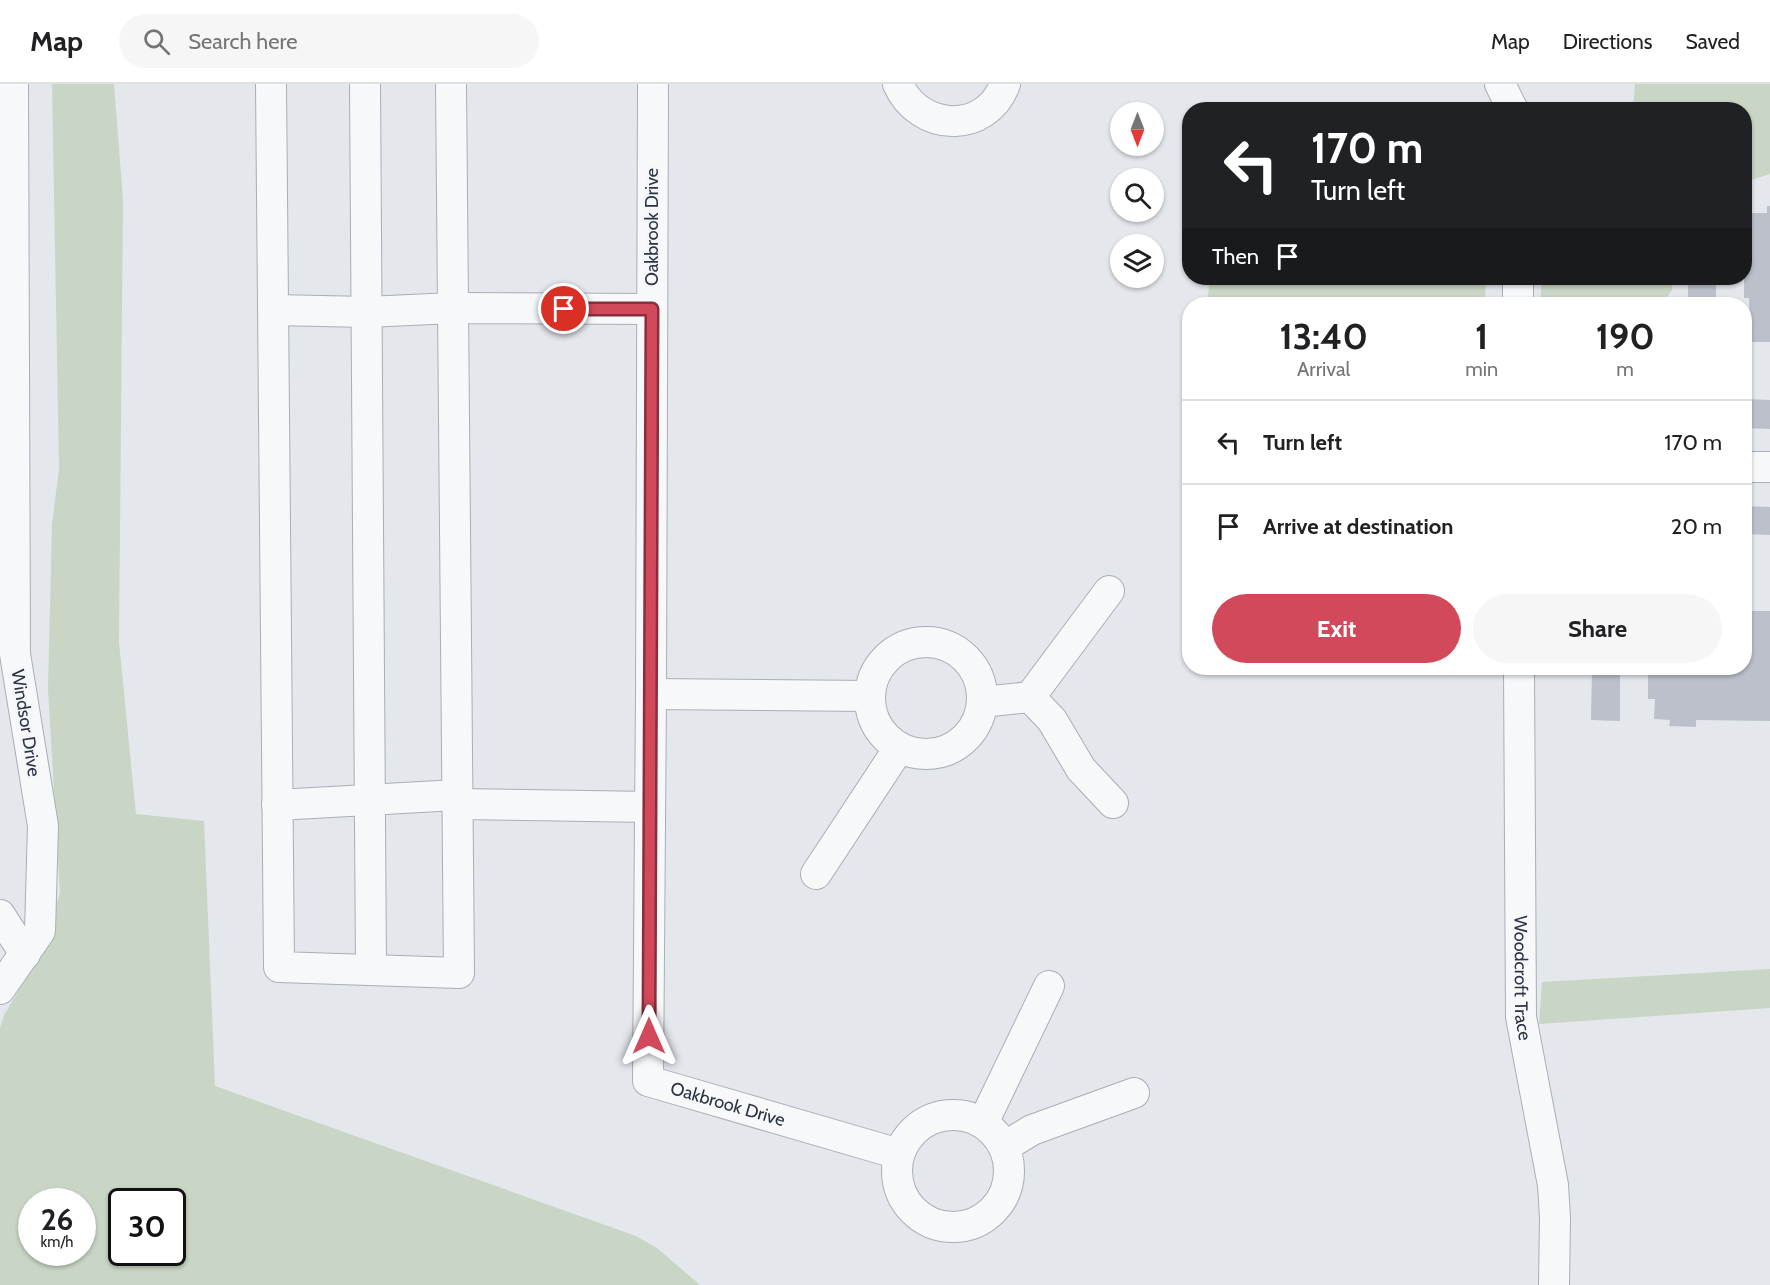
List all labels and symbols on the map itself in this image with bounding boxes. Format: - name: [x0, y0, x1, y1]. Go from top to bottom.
- north arrow: [1110, 102, 1164, 156]
- street label: Oakbrook Drive: [641, 168, 663, 286]
- pin: [538, 283, 589, 334]
- street label: Windsor Drive: [7, 668, 45, 778]
- street label: Woodcroft Trace: [1509, 915, 1536, 1042]
- position arrow: [617, 1004, 681, 1068]
- street label: Oakbrook Drive: [668, 1077, 788, 1131]
- speed limit sign: 30: [108, 1188, 186, 1266]

